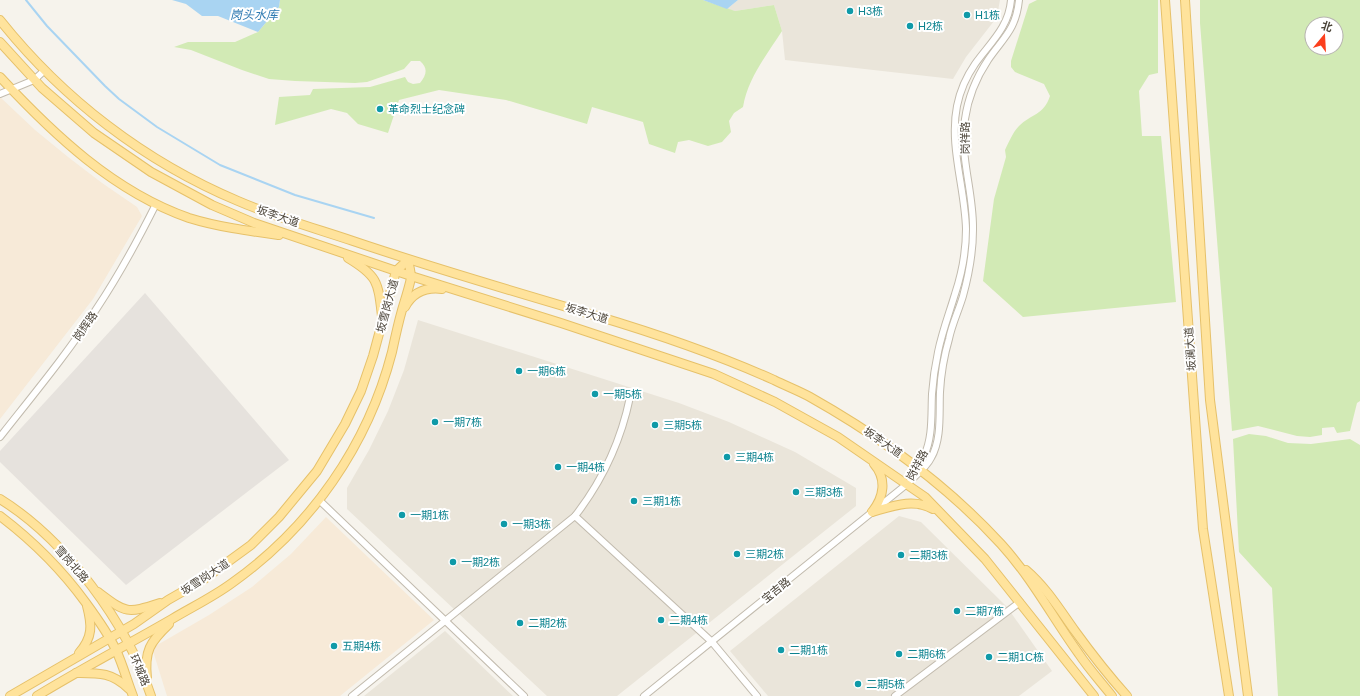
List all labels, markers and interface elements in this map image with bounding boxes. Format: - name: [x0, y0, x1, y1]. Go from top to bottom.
- place label: H3栋: [858, 5, 883, 17]
- marker: H3栋: [845, 6, 855, 16]
- water label: 岗头水库: [230, 8, 280, 22]
- place label: H1栋: [975, 9, 1000, 21]
- marker: H1栋: [962, 10, 972, 20]
- north arrow: [1304, 16, 1344, 56]
- text: 北: [1320, 19, 1334, 34]
- place label: H2栋: [918, 20, 943, 32]
- marker: H2栋: [905, 21, 915, 31]
- place label: 革命烈士纪念碑: [388, 103, 465, 115]
- marker: 革命烈士纪念碑: [375, 104, 385, 114]
- street label: 岗祥路: [959, 122, 971, 155]
- street label: 坂李大道: [255, 203, 301, 229]
- street label: 坂雪岗大道: [374, 278, 400, 334]
- street label: 坂李大道: [564, 301, 610, 325]
- street label: 岗辉路: [71, 309, 99, 343]
- street label: 坂澜大道: [1182, 327, 1198, 371]
- place label: 一期6栋: [527, 365, 566, 377]
- marker: 一期6栋: [514, 366, 524, 376]
- place label: 一期5栋: [603, 388, 642, 400]
- marker: 一期5栋: [590, 389, 600, 399]
- place label: 一期7栋: [443, 416, 482, 428]
- marker: 一期7栋: [430, 417, 440, 427]
- place label: 三期5栋: [663, 419, 702, 431]
- marker: 三期5栋: [650, 420, 660, 430]
- street label: 坂李大道: [862, 424, 904, 460]
- street label: 岗祥路: [904, 448, 930, 482]
- place label: 三期4栋: [735, 451, 774, 463]
- marker: 三期4栋: [722, 452, 732, 462]
- place label: 一期4栋: [566, 461, 605, 473]
- marker: 一期4栋: [553, 462, 563, 472]
- place label: 三期3栋: [804, 486, 843, 498]
- marker: 三期3栋: [791, 487, 801, 497]
- place label: 三期1栋: [642, 495, 681, 507]
- marker: 三期1栋: [629, 496, 639, 506]
- place label: 一期1栋: [410, 509, 449, 521]
- marker: 一期1栋: [397, 510, 407, 520]
- place label: 一期3栋: [512, 518, 551, 530]
- marker: 一期3栋: [499, 519, 509, 529]
- street label: 雪岗北路: [53, 543, 91, 585]
- place label: 三期2栋: [745, 548, 784, 560]
- marker: 三期2栋: [732, 549, 742, 559]
- place label: 二期3栋: [909, 549, 948, 561]
- marker: 二期3栋: [896, 550, 906, 560]
- place label: 一期2栋: [461, 556, 500, 568]
- street label: 坂雪岗大道: [179, 557, 231, 597]
- marker: 一期2栋: [448, 557, 458, 567]
- street label: 宝吉路: [759, 575, 793, 605]
- place label: 二期7栋: [965, 605, 1004, 617]
- marker: 二期7栋: [952, 606, 962, 616]
- place label: 二期4栋: [669, 614, 708, 626]
- marker: 二期4栋: [656, 615, 666, 625]
- place label: 二期2栋: [528, 617, 567, 629]
- marker: 二期2栋: [515, 618, 525, 628]
- place label: 五期4栋: [342, 640, 381, 652]
- marker: 五期4栋: [329, 641, 339, 651]
- place label: 二期1栋: [789, 644, 828, 656]
- marker: 二期1栋: [776, 645, 786, 655]
- place label: 二期6栋: [907, 648, 946, 660]
- marker: 二期6栋: [894, 649, 904, 659]
- place label: 二期1C栋: [997, 651, 1044, 663]
- street label: 环城路: [128, 652, 152, 688]
- marker: 二期1C栋: [984, 652, 994, 662]
- place label: 二期5栋: [866, 678, 905, 690]
- marker: 二期5栋: [853, 679, 863, 689]

